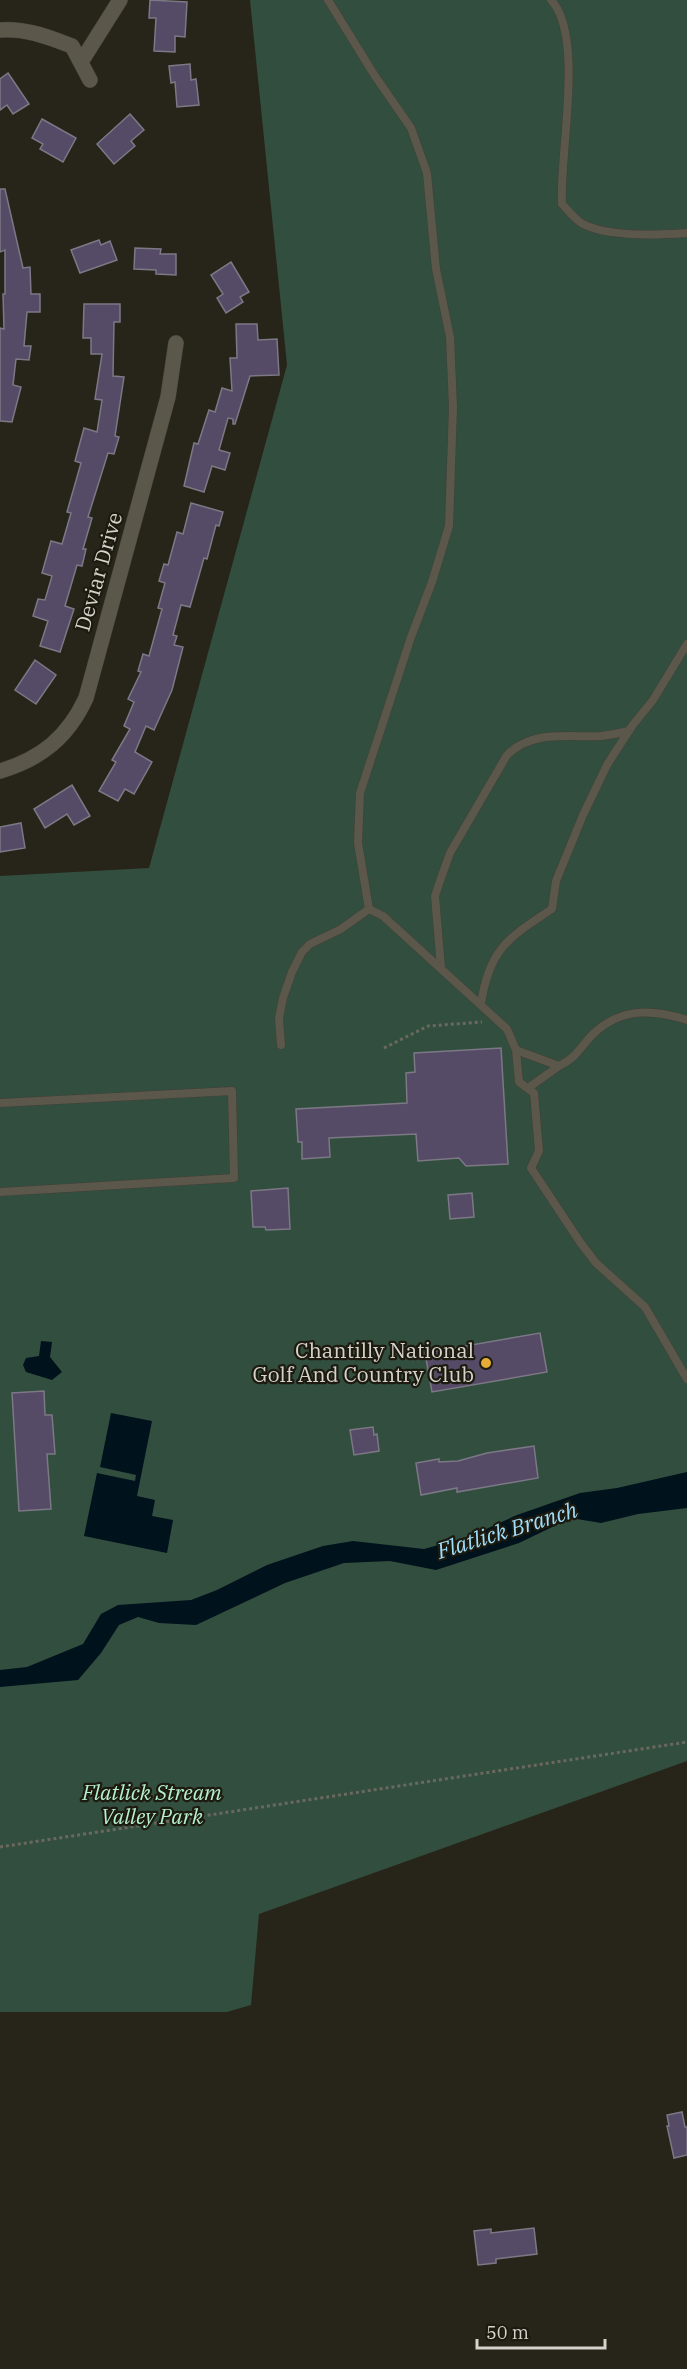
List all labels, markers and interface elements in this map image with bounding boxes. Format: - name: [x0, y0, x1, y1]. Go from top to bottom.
- street label: Deviar Drive: [68, 509, 128, 634]
- place label: Chantilly National Golf And Country Club: [253, 1336, 474, 1388]
- marker: Chantilly National Golf And Country Club: [479, 1356, 493, 1370]
- water label: Flatlick Branch: [432, 1494, 581, 1565]
- park label: Flatlick Stream Valley Park: [81, 1778, 222, 1830]
- scale bar: [477, 2312, 604, 2350]
- text: 50 m: [486, 2321, 529, 2344]

